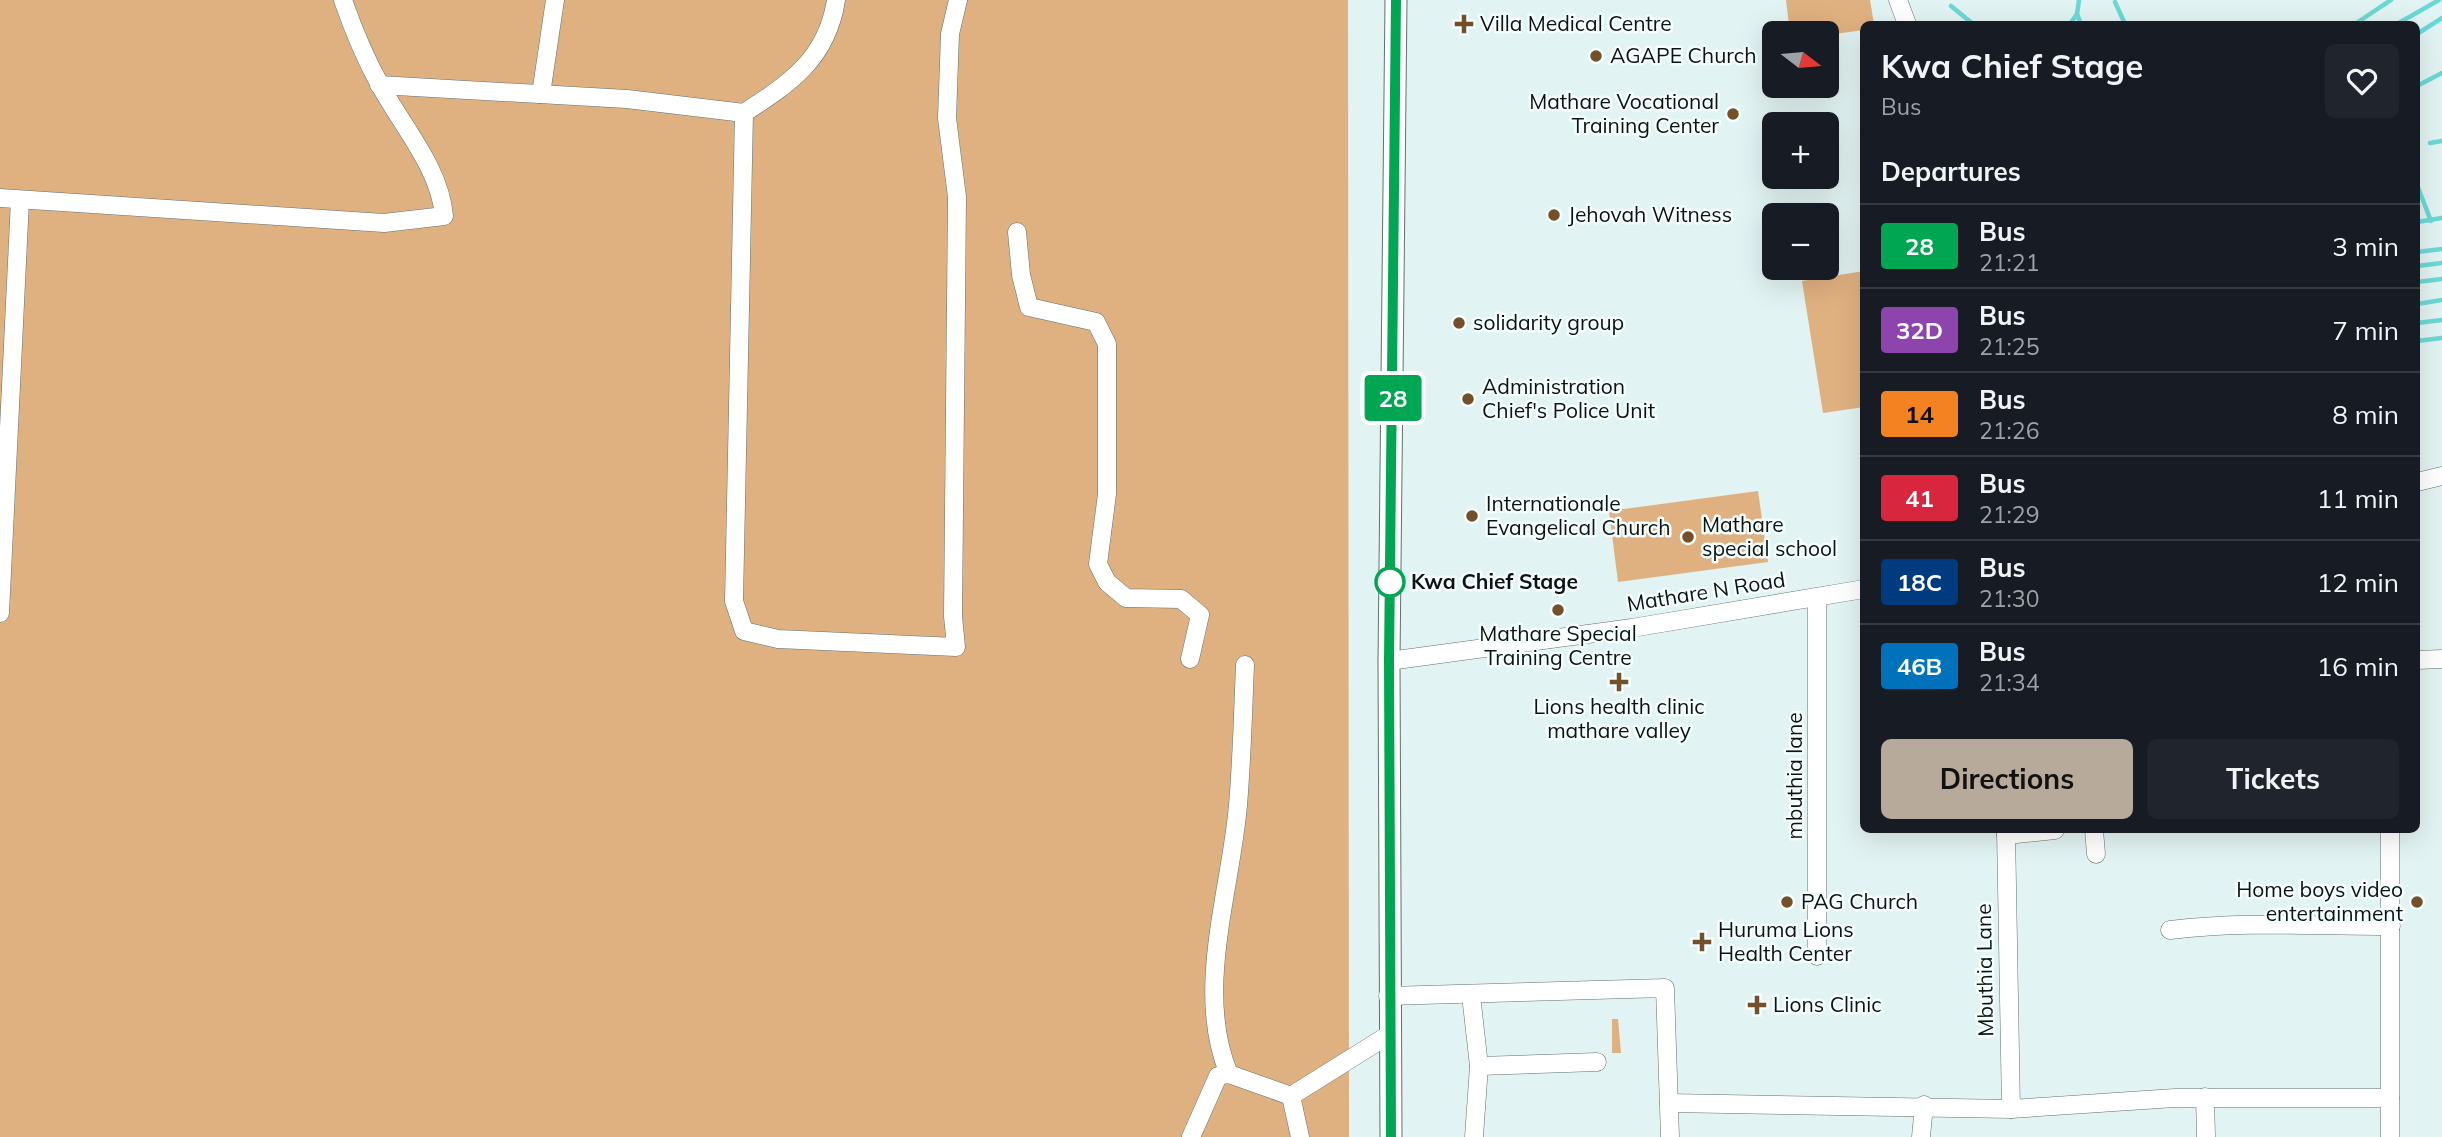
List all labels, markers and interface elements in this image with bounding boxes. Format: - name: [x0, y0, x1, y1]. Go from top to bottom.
- place label: Villa Medical Centre: [1480, 10, 1672, 36]
- marker: Villa Medical Centre: [1454, 14, 1474, 34]
- north arrow: [1762, 21, 1839, 98]
- map controls: [1762, 21, 1839, 280]
- place label: AGAPE Church: [1610, 42, 1756, 68]
- button: heart: [2325, 44, 2399, 118]
- text: Kwa Chief Stage: [1881, 45, 2143, 86]
- marker: AGAPE Church: [1588, 48, 1604, 64]
- place label: Mathare Vocational Training Center: [1529, 88, 1719, 138]
- text: Bus: [1881, 92, 1921, 121]
- marker: Mathare Vocational Training Center: [1725, 106, 1741, 122]
- button: +: [1762, 112, 1839, 189]
- text: Departures: [1881, 155, 2021, 188]
- place label: Jehovah Witness: [1568, 201, 1732, 227]
- button: −: [1762, 203, 1839, 280]
- marker: Jehovah Witness: [1546, 207, 1562, 223]
- text: Bus: [1979, 215, 2025, 248]
- text: 3 min: [2332, 230, 2399, 263]
- text: 28: [1905, 231, 1934, 261]
- text: 21:21: [1979, 248, 2039, 277]
- text: Bus: [1979, 299, 2025, 332]
- place label: solidarity group: [1473, 309, 1624, 335]
- text: 7 min: [2332, 314, 2399, 347]
- marker: solidarity group: [1451, 315, 1467, 331]
- text: 32D: [1896, 315, 1943, 345]
- text: 21:25: [1979, 332, 2039, 361]
- place label: Administration Chief's Police Unit: [1482, 373, 1655, 423]
- line badge: 28: [1362, 375, 1424, 421]
- text: 28: [1379, 383, 1407, 413]
- text: Bus: [1979, 383, 2025, 416]
- marker: Administration Chief's Police Unit: [1460, 391, 1476, 407]
- text: 8 min: [2332, 398, 2399, 431]
- text: 14: [1905, 399, 1934, 429]
- text: 21:26: [1979, 416, 2039, 445]
- text: Bus: [1979, 467, 2025, 500]
- text: 11 min: [2317, 482, 2399, 515]
- text: 41: [1905, 483, 1934, 513]
- place label: Internationale Evangelical Church: [1486, 490, 1670, 540]
- text: 21:29: [1979, 500, 2039, 529]
- marker: Internationale Evangelical Church: [1464, 508, 1480, 524]
- place label: Mathare special school: [1702, 511, 1837, 561]
- marker: Mathare special school: [1680, 529, 1696, 545]
- text: Bus: [1979, 551, 2025, 584]
- street label: Mathare N Road: [1625, 566, 1787, 616]
- text: 12 min: [2317, 566, 2399, 599]
- marker: Kwa Chief Stage: [1375, 567, 1405, 597]
- text: 18C: [1897, 567, 1942, 597]
- place label: Kwa Chief Stage: [1411, 568, 1578, 594]
- text: 21:30: [1979, 584, 2039, 613]
- marker: Mathare Special Training Centre: [1550, 602, 1566, 618]
- place label: Mathare Special Training Centre: [1479, 620, 1637, 670]
- text: Bus: [1979, 635, 2025, 668]
- text: 16 min: [2317, 650, 2399, 683]
- text: 46B: [1897, 651, 1942, 681]
- text: 21:34: [1979, 668, 2039, 697]
- marker: Lions health clinic mathare valley: [1609, 672, 1629, 692]
- place label: Lions health clinic mathare valley: [1533, 693, 1705, 743]
- street label: mbuthia lane: [1781, 712, 1807, 840]
- button: Directions: [1881, 739, 2133, 819]
- button: Tickets: [2147, 739, 2399, 819]
- place label: Home boys video entertainment: [2236, 876, 2403, 926]
- place label: PAG Church: [1801, 888, 1918, 914]
- marker: PAG Church: [1779, 894, 1795, 910]
- marker: Home boys video entertainment: [2409, 894, 2425, 910]
- street label: Mbuthia Lane: [1970, 903, 1998, 1037]
- place label: Huruma Lions Health Center: [1718, 916, 1854, 966]
- marker: Huruma Lions Health Center: [1692, 932, 1712, 952]
- place label: Lions Clinic: [1773, 991, 1882, 1017]
- marker: Lions Clinic: [1747, 995, 1767, 1015]

